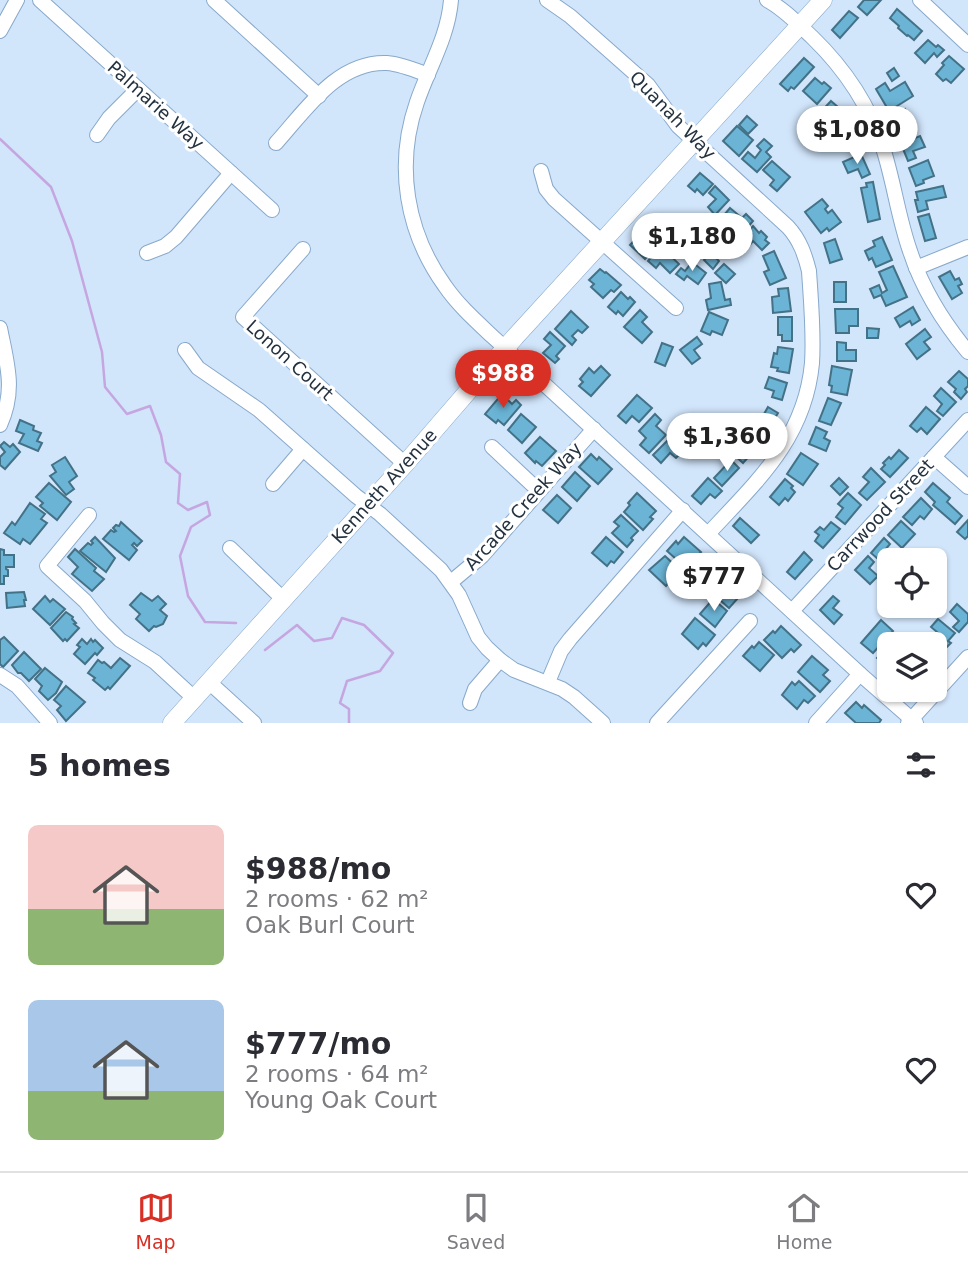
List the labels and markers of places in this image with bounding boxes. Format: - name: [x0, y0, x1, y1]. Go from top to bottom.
- pin: $1,080: [800, 106, 914, 166]
- pin: $1,180: [635, 214, 749, 273]
- pin: $988: [462, 350, 544, 410]
- pin: $1,360: [670, 414, 784, 473]
- pin: $777: [673, 554, 755, 613]

